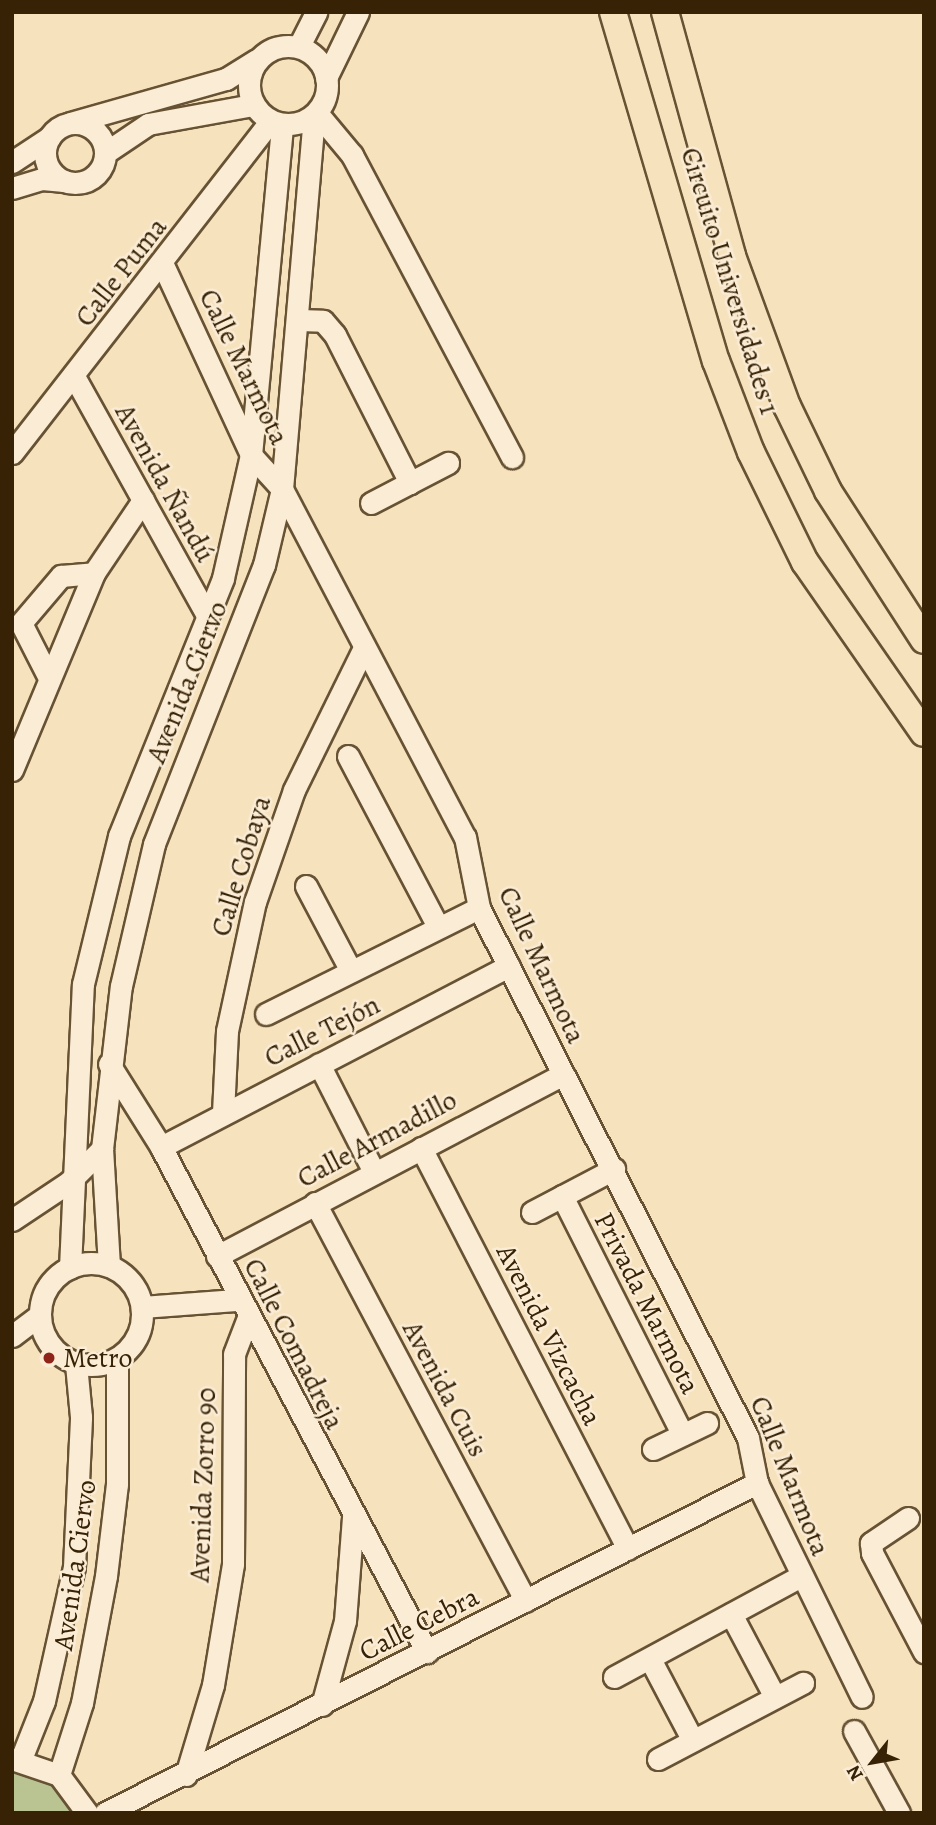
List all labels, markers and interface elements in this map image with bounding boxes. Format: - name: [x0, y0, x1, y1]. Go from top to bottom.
- street label: Circuito Universidades 1: [673, 144, 787, 418]
- street label: Calle Puma: [68, 211, 174, 333]
- street label: Calle Marmota: [192, 284, 296, 450]
- street label: Avenida Ñandú: [108, 398, 222, 568]
- street label: Avenida Ciervo: [139, 596, 235, 768]
- street label: Calle Cobaya: [204, 792, 278, 940]
- street label: Calle Marmota: [491, 881, 593, 1049]
- street label: Calle Tejón: [259, 988, 385, 1074]
- street label: Calle Armadillo: [292, 1083, 462, 1195]
- street label: Privada Marmota: [587, 1207, 707, 1399]
- street label: Avenida Vizcacha: [489, 1239, 609, 1431]
- street label: Calle Comadreja: [236, 1253, 352, 1435]
- street label: Avenida Cuis: [395, 1315, 495, 1463]
- place label: Metro: [63, 1341, 132, 1375]
- marker: Metro: [41, 1350, 57, 1366]
- street label: Avenida Zorro 90: [183, 1387, 223, 1583]
- street label: Calle Marmota: [743, 1391, 837, 1561]
- street label: Avenida Ciervo: [46, 1478, 104, 1652]
- street label: Calle Cebra: [354, 1580, 484, 1668]
- north arrow: [838, 1727, 908, 1797]
- text: N: [840, 1760, 870, 1785]

